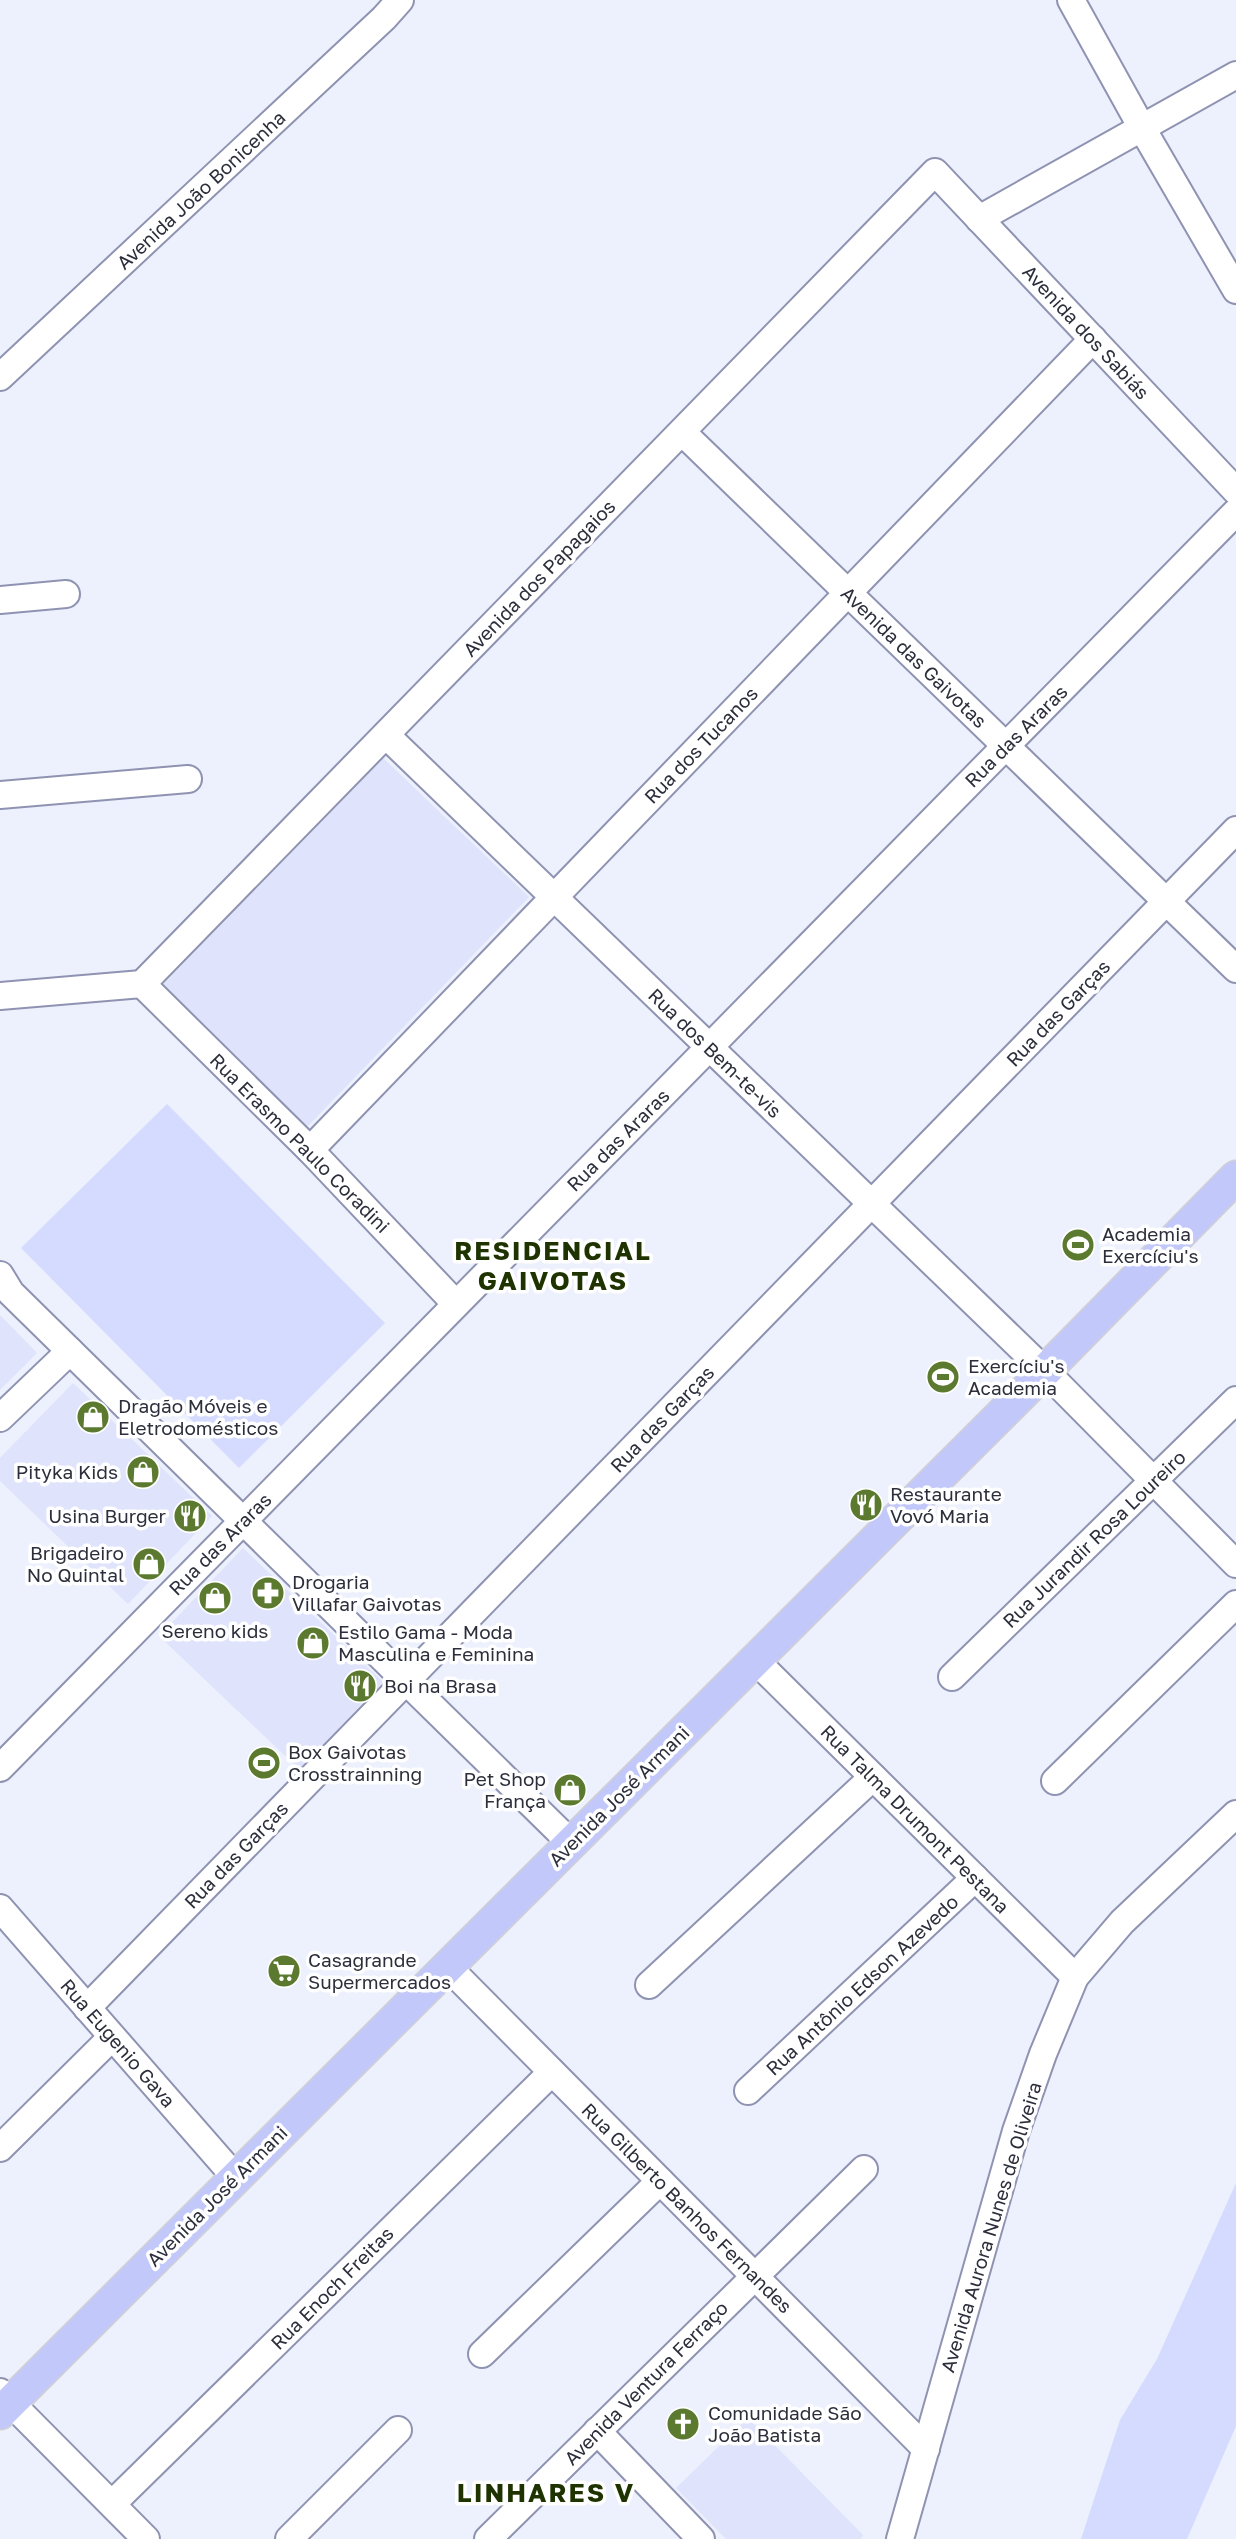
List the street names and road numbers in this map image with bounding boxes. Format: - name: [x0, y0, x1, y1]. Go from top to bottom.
- street label: Avenida João Bonicenha: [112, 106, 290, 274]
- street label: Avenida dos Sabiás: [1018, 260, 1155, 404]
- street label: Avenida dos Papagaios: [458, 494, 620, 661]
- street label: Avenida das Gaivotas: [837, 581, 992, 732]
- street label: Rua das Araras: [960, 680, 1072, 792]
- street label: Rua dos Tucanos: [639, 682, 762, 808]
- street label: Rua das Garças: [1001, 955, 1114, 1071]
- street label: Rua dos Bem-te-vis: [644, 983, 787, 1122]
- street label: Rua Erasmo Paulo Coradini: [206, 1048, 395, 1237]
- street label: Rua das Araras: [562, 1084, 674, 1196]
- street label: Rua das Garças: [605, 1361, 718, 1477]
- street label: Rua Jurandir Rosa Loureiro: [997, 1445, 1190, 1632]
- street label: Rua das Araras: [164, 1488, 276, 1600]
- street label: Rua Talma Drumont Pestana: [816, 1720, 1014, 1918]
- street label: Avenida José Armani: [544, 1721, 694, 1871]
- street label: Rua das Garças: [179, 1797, 292, 1913]
- street label: Rua Antônio Edson Azevedo: [761, 1890, 962, 2080]
- street label: Rua Eugenio Gava: [56, 1974, 180, 2112]
- street label: Avenida Aurora Nunes de Oliveira: [935, 2079, 1046, 2375]
- street label: Rua Gilberto Banhos Fernandes: [577, 2098, 797, 2318]
- street label: Avenida José Armani: [142, 2121, 292, 2271]
- street label: Rua Enoch Freitas: [266, 2222, 398, 2354]
- street label: Avenida Ventura Ferraço: [559, 2296, 732, 2469]

